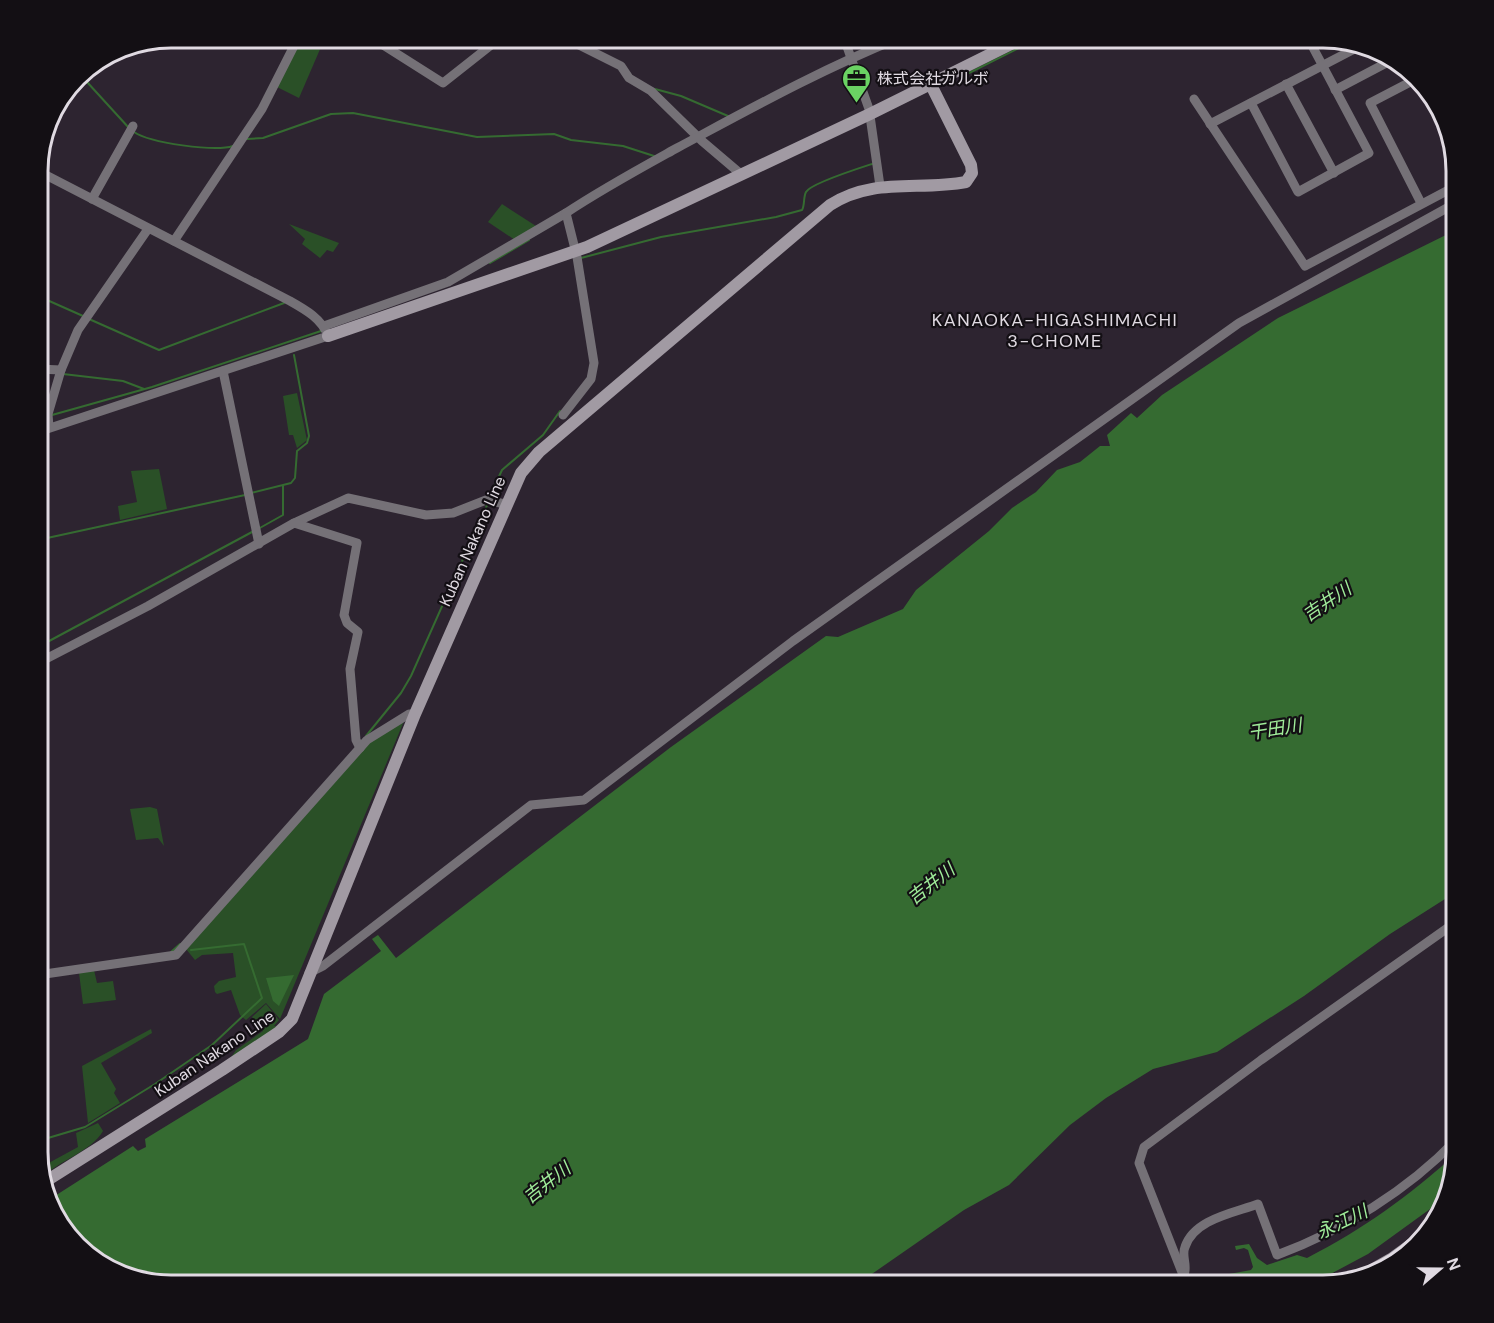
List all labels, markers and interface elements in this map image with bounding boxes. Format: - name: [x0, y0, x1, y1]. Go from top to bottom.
- office icon: 株式会社ガルボ: [840, 62, 872, 104]
- place label: 株式会社ガルボ: [877, 68, 989, 89]
- district label: KANAOKA-HIGASHIMACHI 3-CHOME: [932, 308, 1178, 353]
- street label: Kuban Nakano Line: [434, 473, 511, 610]
- water label: 吉井川: [1298, 576, 1358, 627]
- water label: 干田川: [1246, 713, 1306, 745]
- water label: 吉井川: [902, 857, 961, 910]
- street label: Kuban Nakano Line: [150, 1005, 278, 1101]
- water label: 吉井川: [518, 1156, 577, 1209]
- water label: 永江川: [1312, 1199, 1373, 1245]
- north arrow: [1410, 1239, 1470, 1299]
- text: N: [1442, 1255, 1465, 1273]

